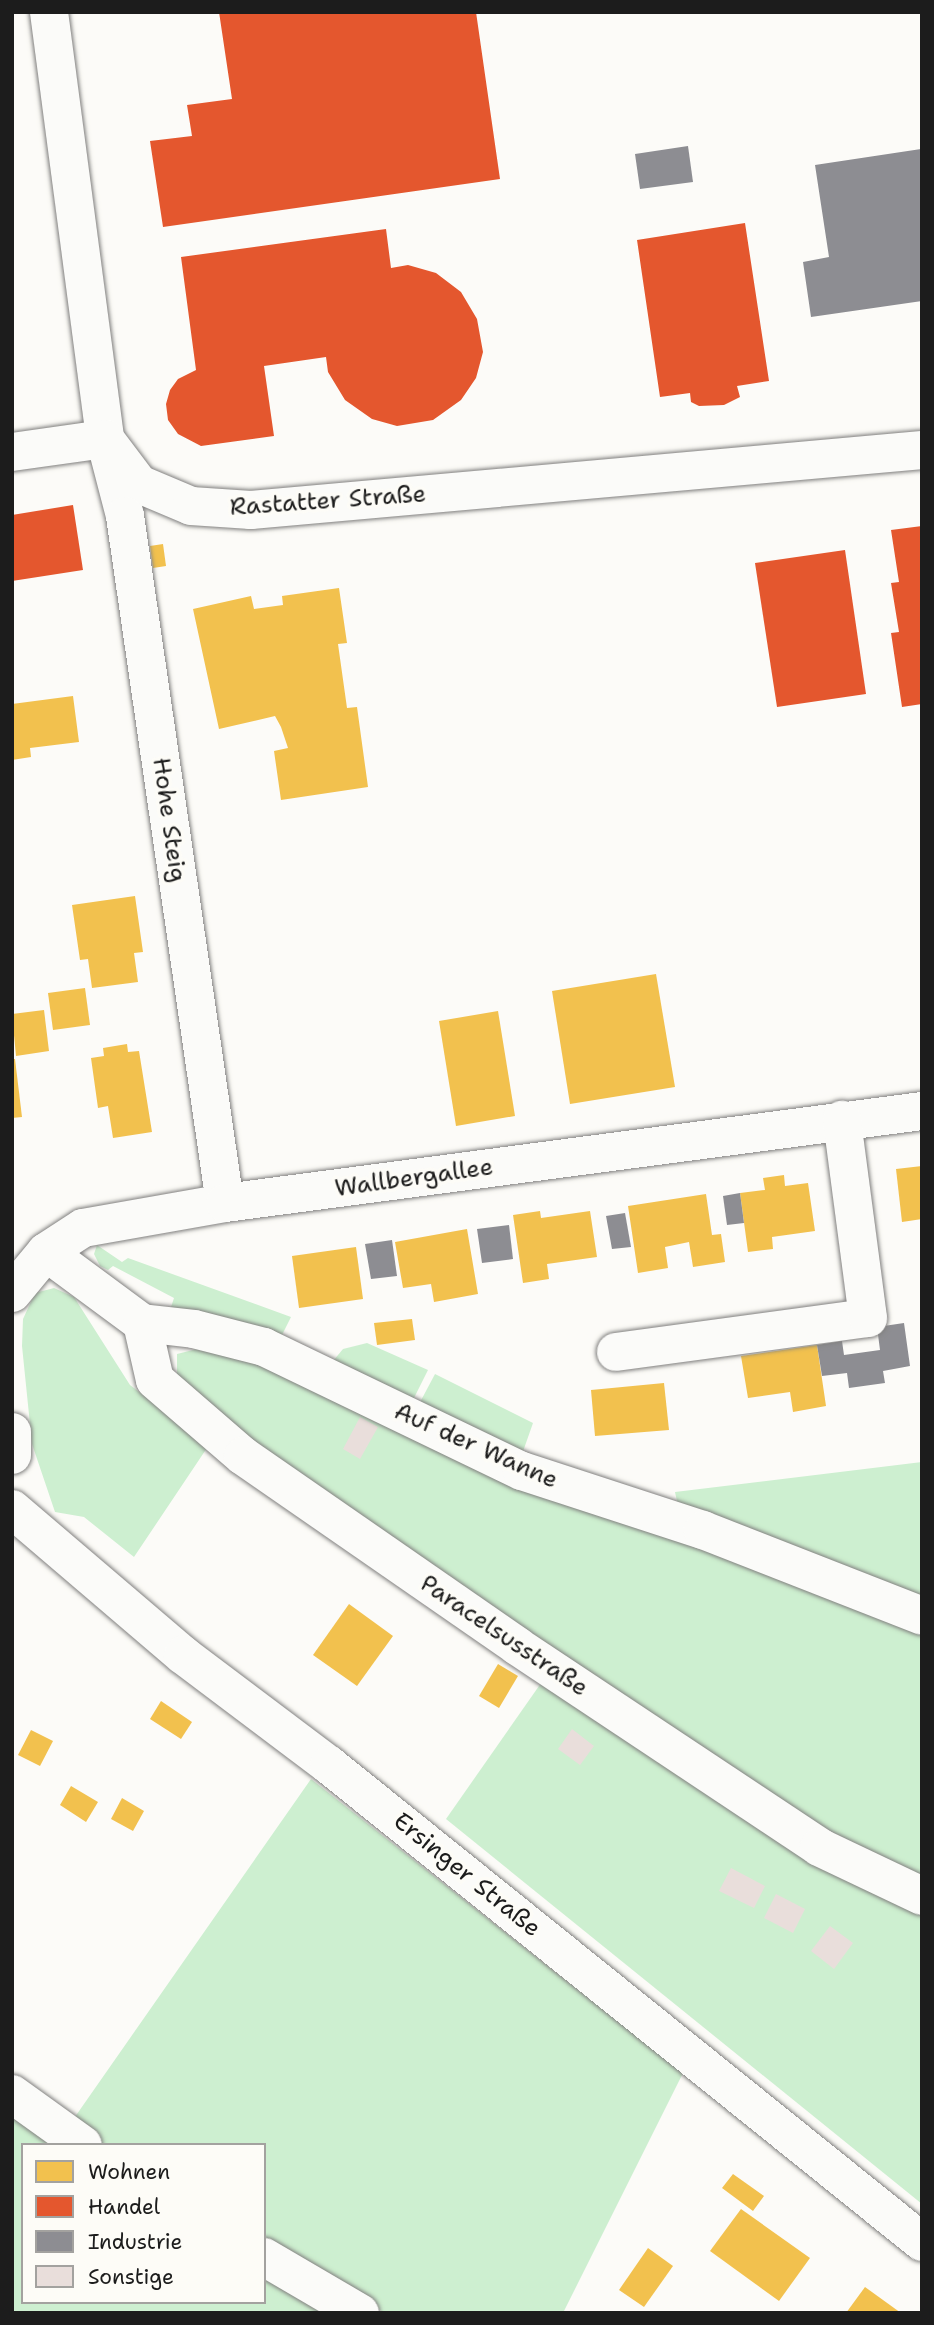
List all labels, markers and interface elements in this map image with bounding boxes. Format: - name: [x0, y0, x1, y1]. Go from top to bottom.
- street label: Rastatter Straße: [229, 480, 427, 522]
- street label: Hohe Steig: [146, 756, 192, 884]
- street label: Wallbergallee: [333, 1153, 495, 1203]
- street label: Auf der Wanne: [390, 1397, 562, 1495]
- street label: Paracelsusstraße: [415, 1569, 593, 1703]
- street label: Ersinger Straße: [387, 1807, 547, 1943]
- legend: [21, 2143, 266, 2304]
- text: Wohnen: [88, 2158, 170, 2186]
- text: Handel: [88, 2193, 160, 2221]
- text: Industrie: [88, 2228, 182, 2256]
- text: Sonstige: [88, 2263, 174, 2291]

